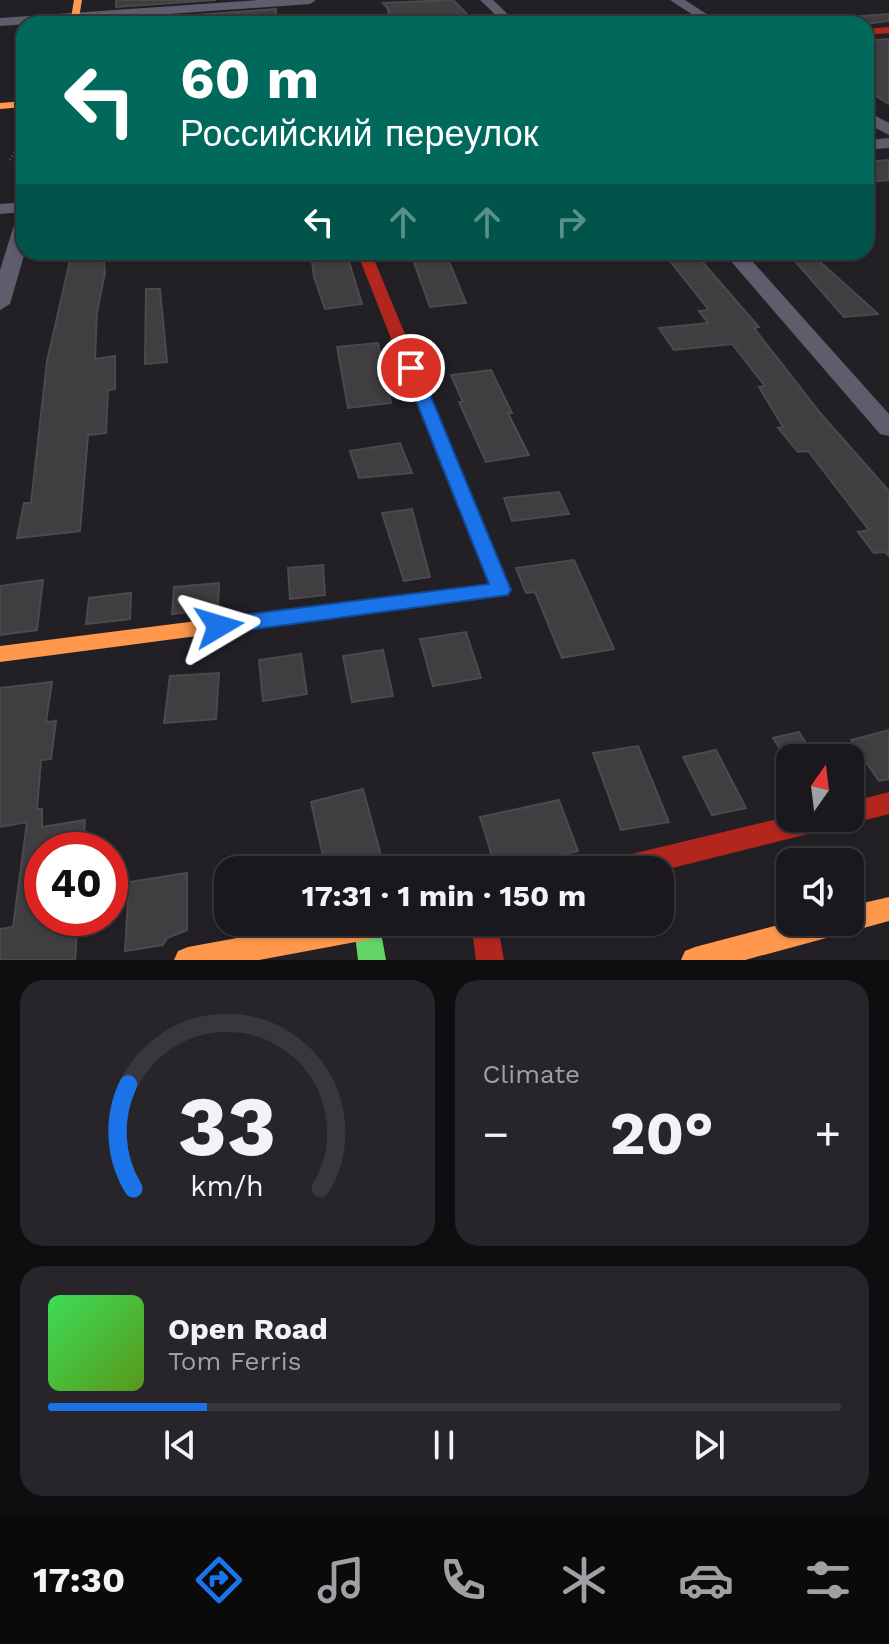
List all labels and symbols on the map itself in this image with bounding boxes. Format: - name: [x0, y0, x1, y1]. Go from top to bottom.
- pin: [377, 334, 445, 402]
- position arrow: [177, 584, 261, 668]
- north arrow: [776, 744, 864, 832]
- speed limit sign: 40: [24, 832, 128, 936]

